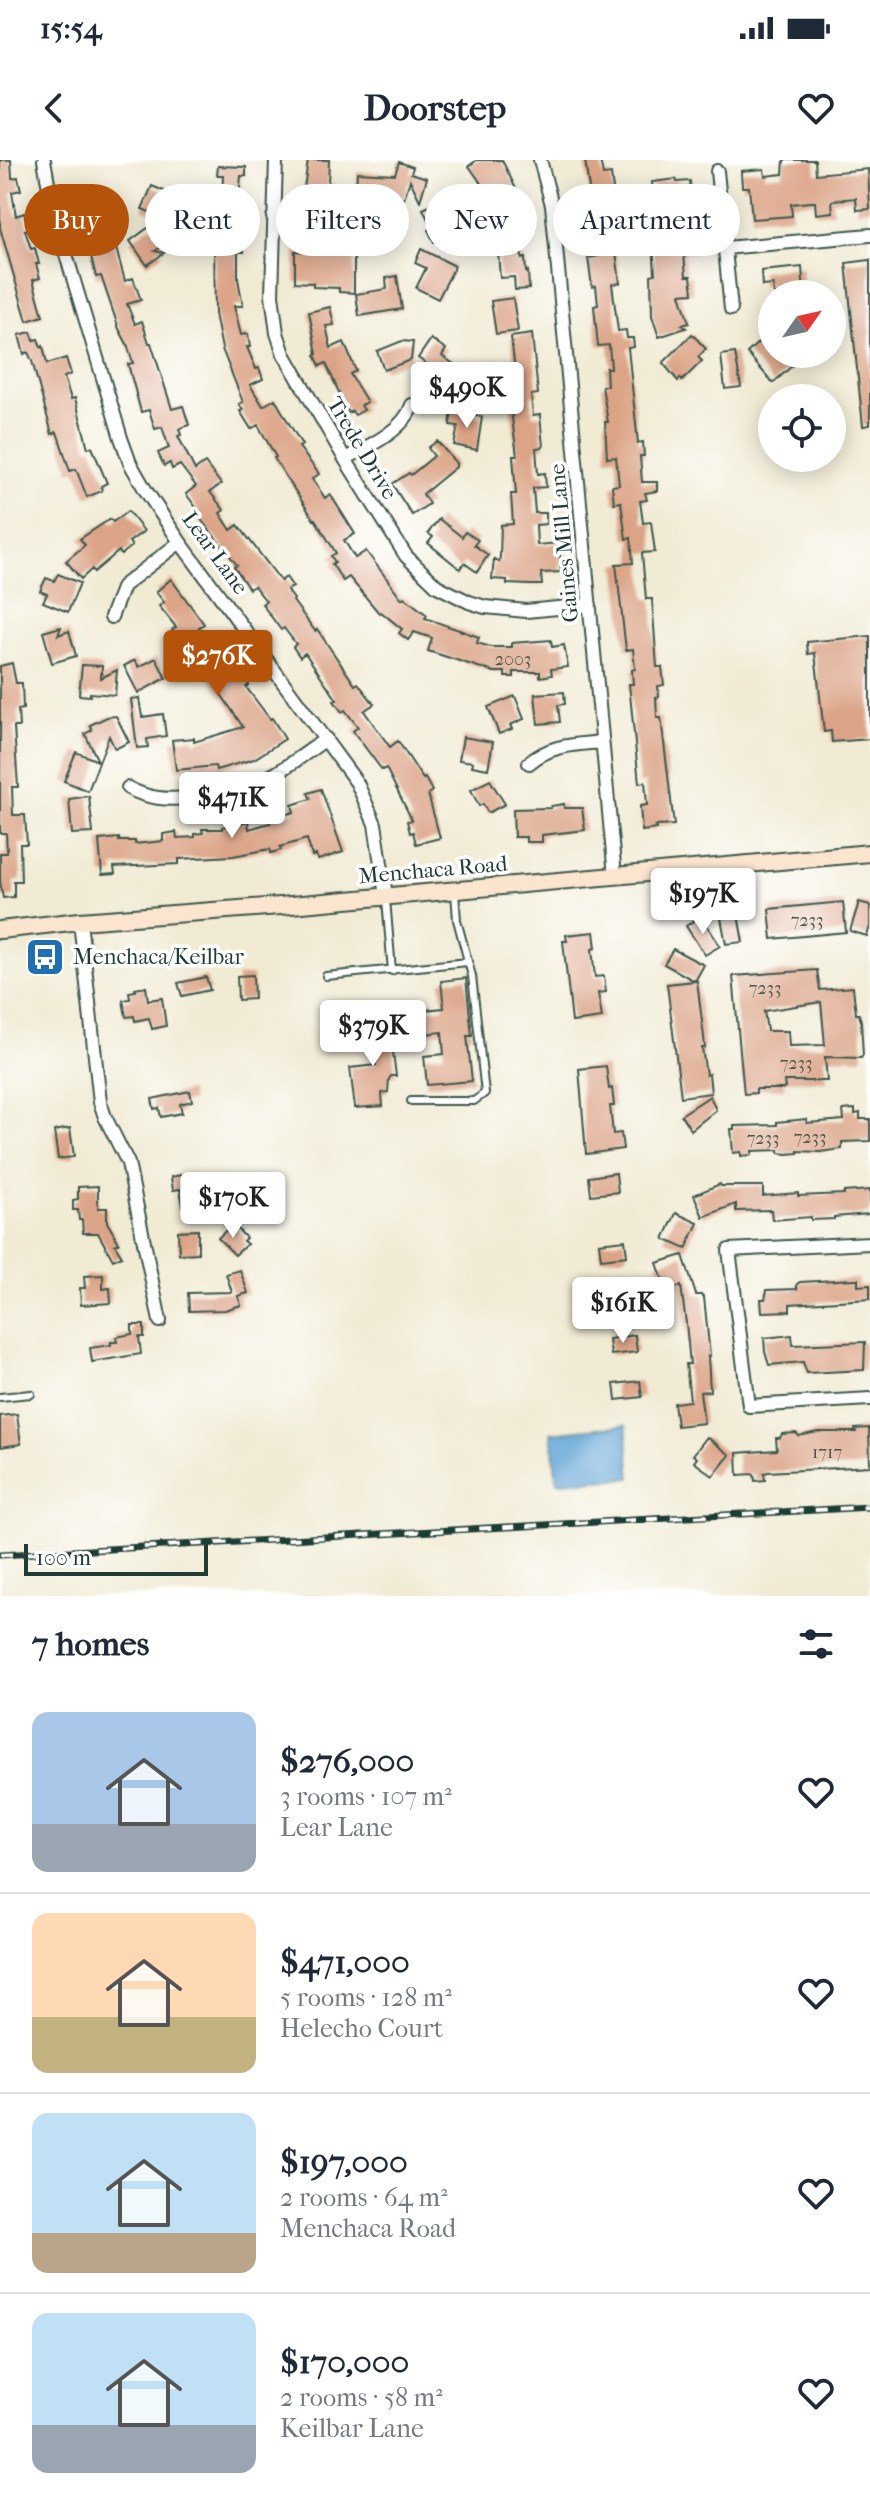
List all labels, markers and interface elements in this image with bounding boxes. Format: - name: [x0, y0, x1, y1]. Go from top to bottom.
- text: 15:54: [40, 11, 102, 46]
- icon: back: [32, 86, 76, 130]
- icon: heart: [794, 86, 838, 130]
- text: Doorstep: [364, 87, 506, 129]
- chip: Buy: [24, 184, 129, 256]
- chip: Rent: [145, 184, 260, 256]
- chip: Filters: [276, 184, 409, 256]
- chip: New: [425, 184, 537, 256]
- chip: Apartment: [553, 184, 740, 256]
- north arrow: [758, 280, 846, 368]
- map controls: [758, 280, 846, 472]
- pin: $490K: [411, 362, 523, 430]
- text: $490K: [429, 372, 505, 403]
- button: locate: [758, 384, 846, 472]
- street label: Trede Drive: [321, 392, 403, 504]
- street label: Gaines Mill Lane: [544, 462, 584, 623]
- street label: Lear Lane: [176, 507, 254, 599]
- pin: $276K: [162, 630, 274, 698]
- text: $276K: [181, 640, 255, 671]
- house number: 2003: [495, 649, 531, 670]
- pin: $471K: [176, 772, 288, 840]
- text: $471K: [197, 782, 267, 813]
- street label: Menchaca Road: [358, 850, 509, 889]
- pin: $197K: [647, 868, 759, 936]
- text: $197K: [669, 878, 737, 909]
- house number: 7233: [791, 910, 823, 931]
- bus stop icon: Menchaca/Keilbar: [24, 936, 66, 978]
- place label: Menchaca/Keilbar: [73, 944, 244, 970]
- house number: 7233: [749, 978, 781, 999]
- pin: $379K: [317, 1000, 429, 1068]
- text: $379K: [338, 1010, 408, 1041]
- house number: 7233: [780, 1053, 812, 1074]
- house number: 7233: [794, 1127, 826, 1148]
- house number: 7233: [747, 1128, 779, 1149]
- pin: $170K: [177, 1172, 289, 1240]
- text: $170K: [198, 1182, 268, 1213]
- pin: $161K: [567, 1277, 679, 1345]
- text: $161K: [590, 1287, 656, 1318]
- house number: 1717: [812, 1442, 842, 1463]
- scale bar: [24, 1540, 208, 1576]
- text: 100 m: [36, 1545, 91, 1571]
- icon: filters: [794, 1622, 838, 1666]
- text: 7 homes: [32, 1624, 149, 1664]
- text: $276,000: [280, 1741, 414, 1781]
- icon: home: [96, 1744, 192, 1840]
- icon: heart: [794, 1770, 838, 1814]
- text: 3 rooms · 107 m²: [280, 1781, 452, 1812]
- text: Lear Lane: [280, 1812, 393, 1843]
- text: $471,000: [280, 1942, 410, 1982]
- icon: home: [96, 1945, 192, 2041]
- icon: heart: [794, 1971, 838, 2015]
- text: 5 rooms · 128 m²: [280, 1982, 452, 2013]
- text: Helecho Court: [280, 2013, 443, 2044]
- text: $197,000: [280, 2142, 408, 2182]
- icon: home: [96, 2145, 192, 2241]
- icon: heart: [794, 2171, 838, 2215]
- text: 2 rooms · 64 m²: [280, 2182, 448, 2213]
- text: Menchaca Road: [280, 2213, 456, 2244]
- text: $170,000: [280, 2342, 409, 2382]
- icon: home: [96, 2345, 192, 2441]
- icon: heart: [794, 2371, 838, 2415]
- text: 2 rooms · 58 m²: [280, 2382, 443, 2413]
- text: Keilbar Lane: [280, 2413, 424, 2444]

